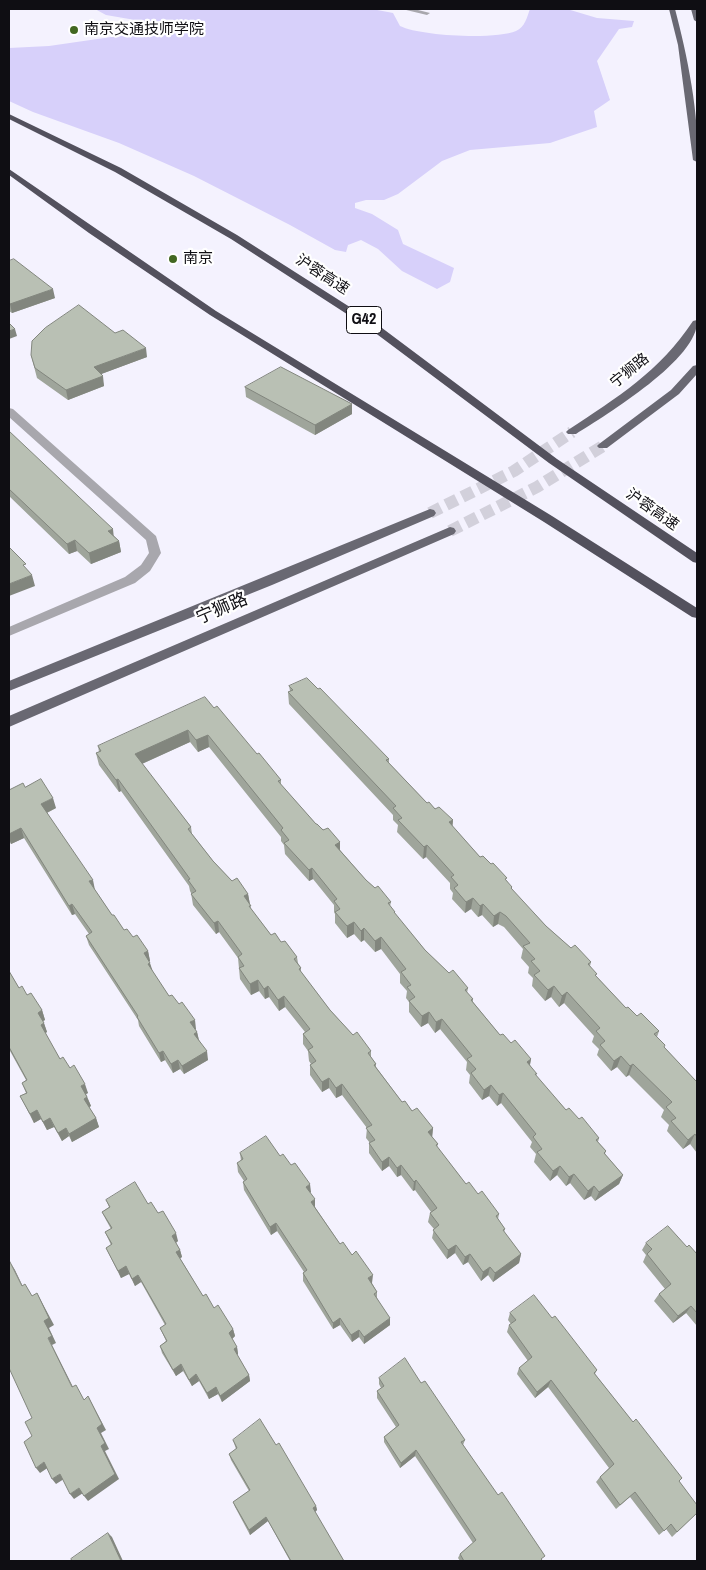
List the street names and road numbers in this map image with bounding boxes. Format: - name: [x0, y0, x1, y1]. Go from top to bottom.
- street label: 沪蓉高速: [292, 251, 352, 299]
- road number: G42: [346, 306, 382, 334]
- street label: 宁狮路: [607, 350, 653, 392]
- street label: 沪蓉高速: [622, 485, 682, 535]
- street label: 宁狮路: [193, 589, 251, 629]

